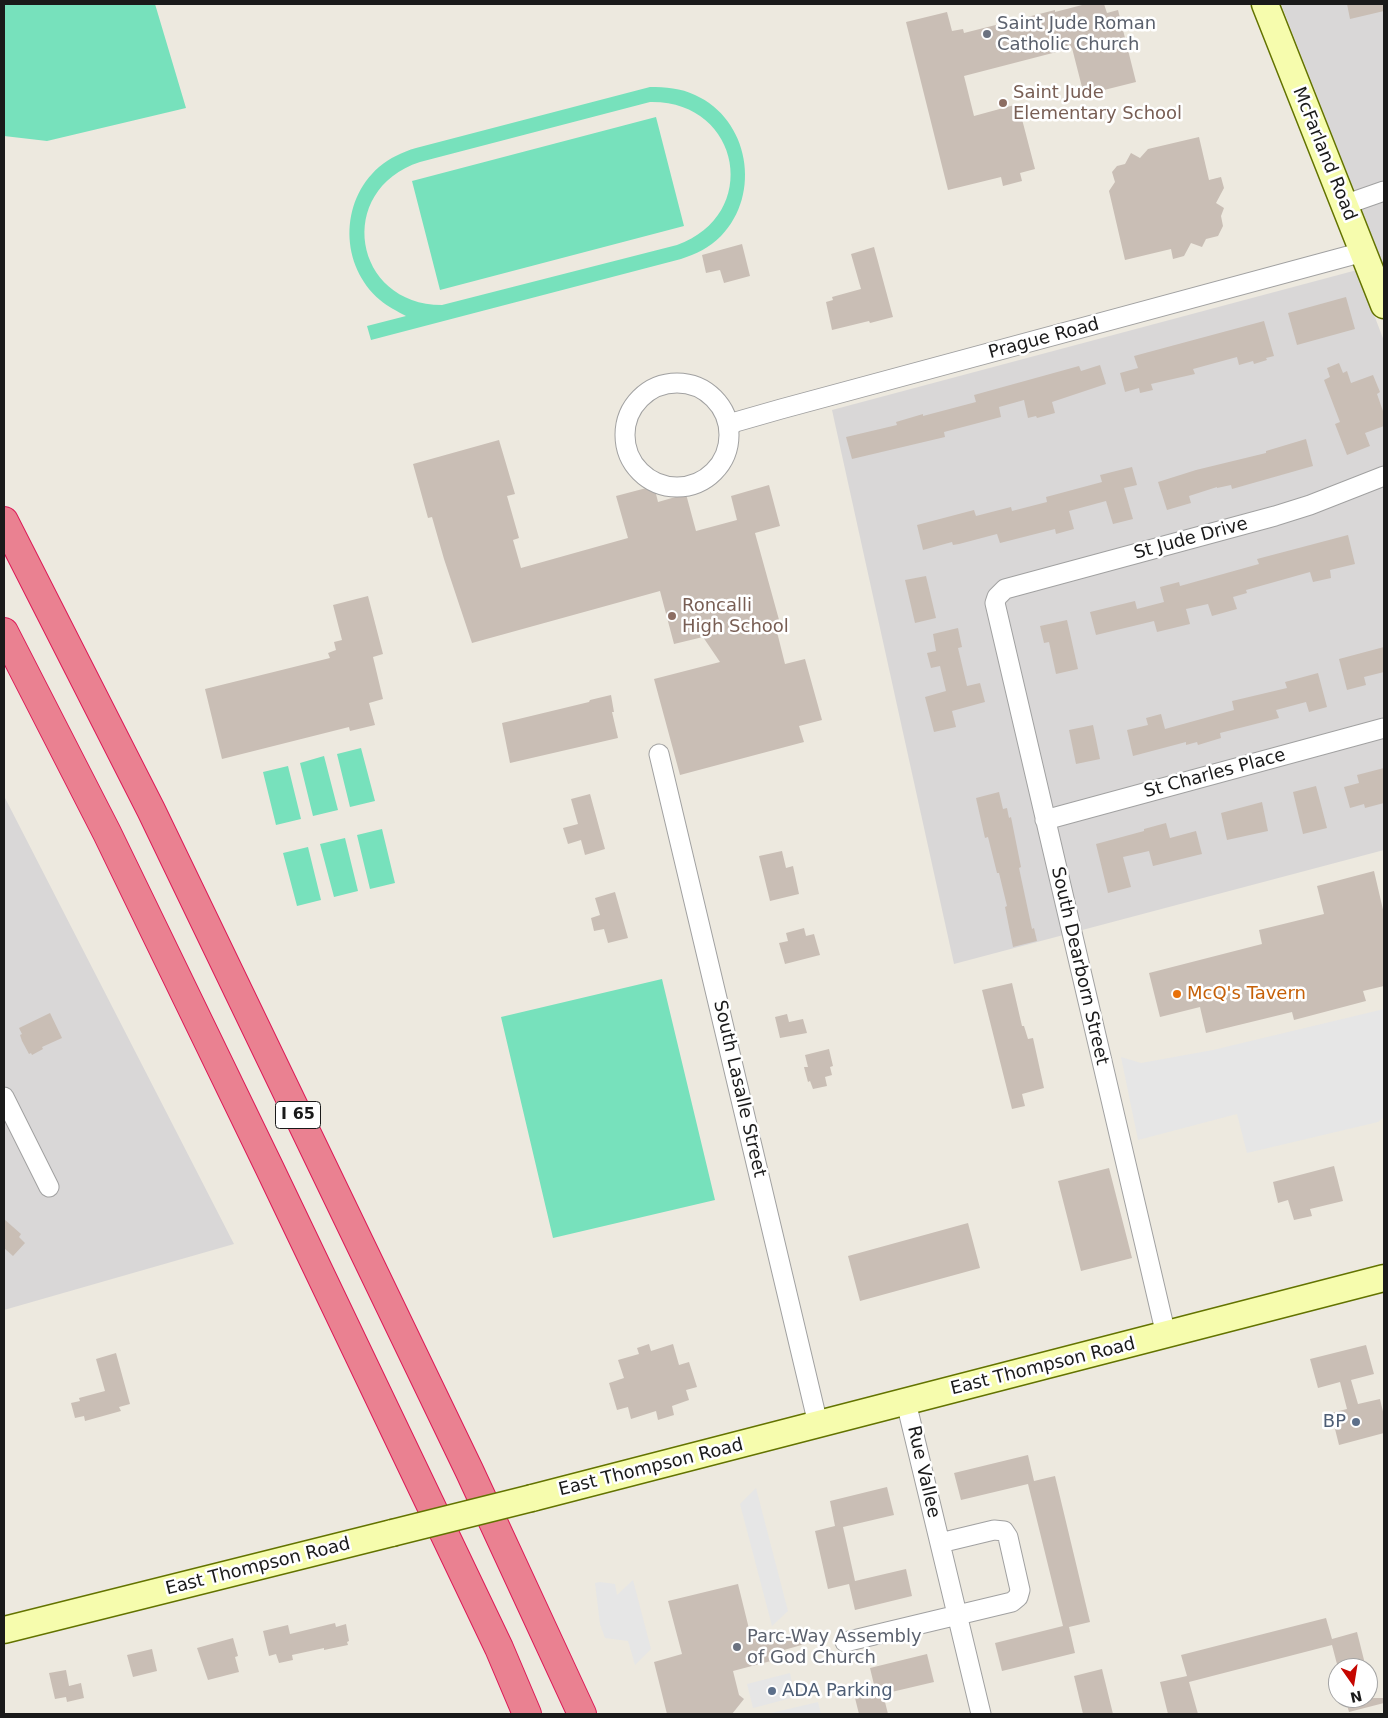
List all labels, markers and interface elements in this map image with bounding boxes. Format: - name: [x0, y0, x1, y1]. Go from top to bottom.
- place label: Saint Jude Roman Catholic Church: [997, 13, 1156, 56]
- marker: Saint Jude Roman Catholic Church: [981, 28, 993, 40]
- place label: Saint Jude Elementary School: [1013, 82, 1182, 125]
- street label: McFarland Road: [1287, 84, 1361, 224]
- marker: Saint Jude Elementary School: [997, 97, 1009, 109]
- street label: Prague Road: [986, 314, 1102, 364]
- street label: St Jude Drive: [1132, 513, 1250, 565]
- place label: Roncalli High School: [682, 595, 789, 638]
- marker: Roncalli High School: [666, 610, 678, 622]
- street label: St Charles Place: [1142, 745, 1288, 803]
- street label: South Dearborn Street: [1046, 865, 1112, 1067]
- place label: McQ's Tavern: [1187, 983, 1306, 1005]
- marker: McQ's Tavern: [1171, 988, 1183, 1000]
- street label: South Lasalle Street: [708, 998, 770, 1180]
- road number: I 65: [276, 1102, 320, 1128]
- street label: East Thompson Road: [948, 1334, 1138, 1400]
- place label: BP: [1323, 1411, 1346, 1433]
- marker: BP: [1350, 1416, 1362, 1428]
- street label: Rue Vallee: [902, 1424, 944, 1520]
- street label: East Thompson Road: [556, 1435, 746, 1501]
- street label: East Thompson Road: [163, 1534, 353, 1600]
- place label: Parc-Way Assembly of God Church: [747, 1626, 922, 1668]
- marker: Parc-Way Assembly of God Church: [731, 1641, 743, 1653]
- north arrow: [1328, 1658, 1378, 1708]
- place label: ADA Parking: [782, 1680, 893, 1702]
- marker: ADA Parking: [766, 1685, 778, 1697]
- text: N: [1349, 1688, 1364, 1706]

